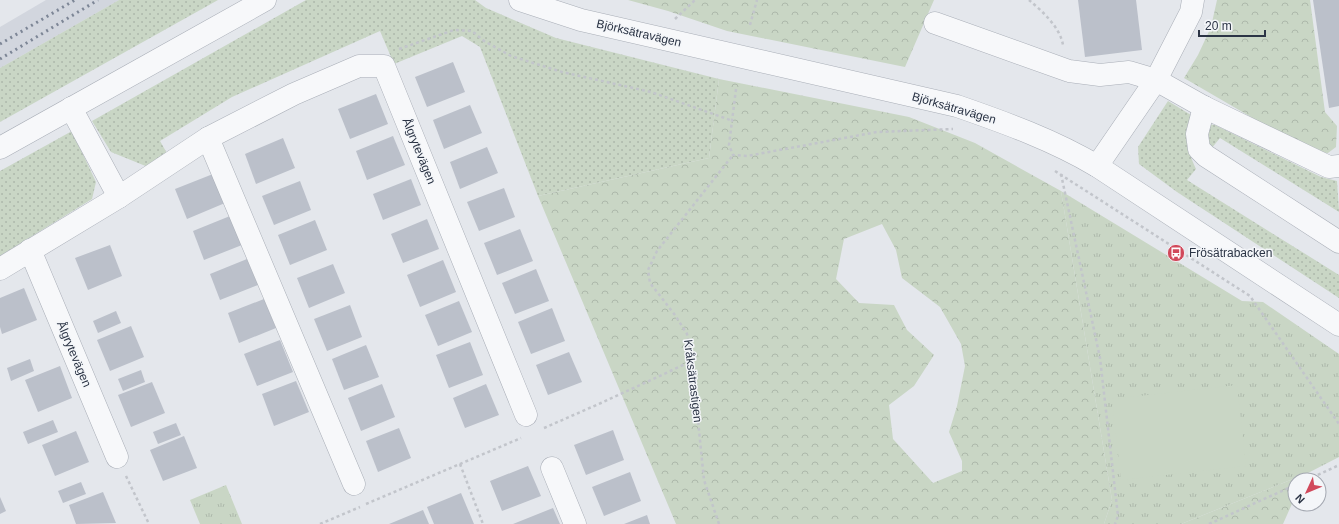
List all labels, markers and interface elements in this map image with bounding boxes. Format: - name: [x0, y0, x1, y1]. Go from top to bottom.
- scale bar: [1199, 12, 1265, 38]
- street label: Björksätravägen: [595, 16, 683, 50]
- text: 20 m: [1205, 19, 1232, 33]
- street label: Björksätravägen: [910, 89, 998, 127]
- street label: Ålgrytevägen: [399, 116, 440, 186]
- bus stop icon: Frösätrabacken: [1166, 243, 1186, 263]
- place label: Frösätrabacken: [1189, 246, 1272, 260]
- street label: Ålgrytevägen: [54, 319, 95, 389]
- street label: Kråksätrastigen: [681, 339, 705, 423]
- north arrow: [1287, 472, 1327, 512]
- text: N: [1293, 492, 1307, 506]

